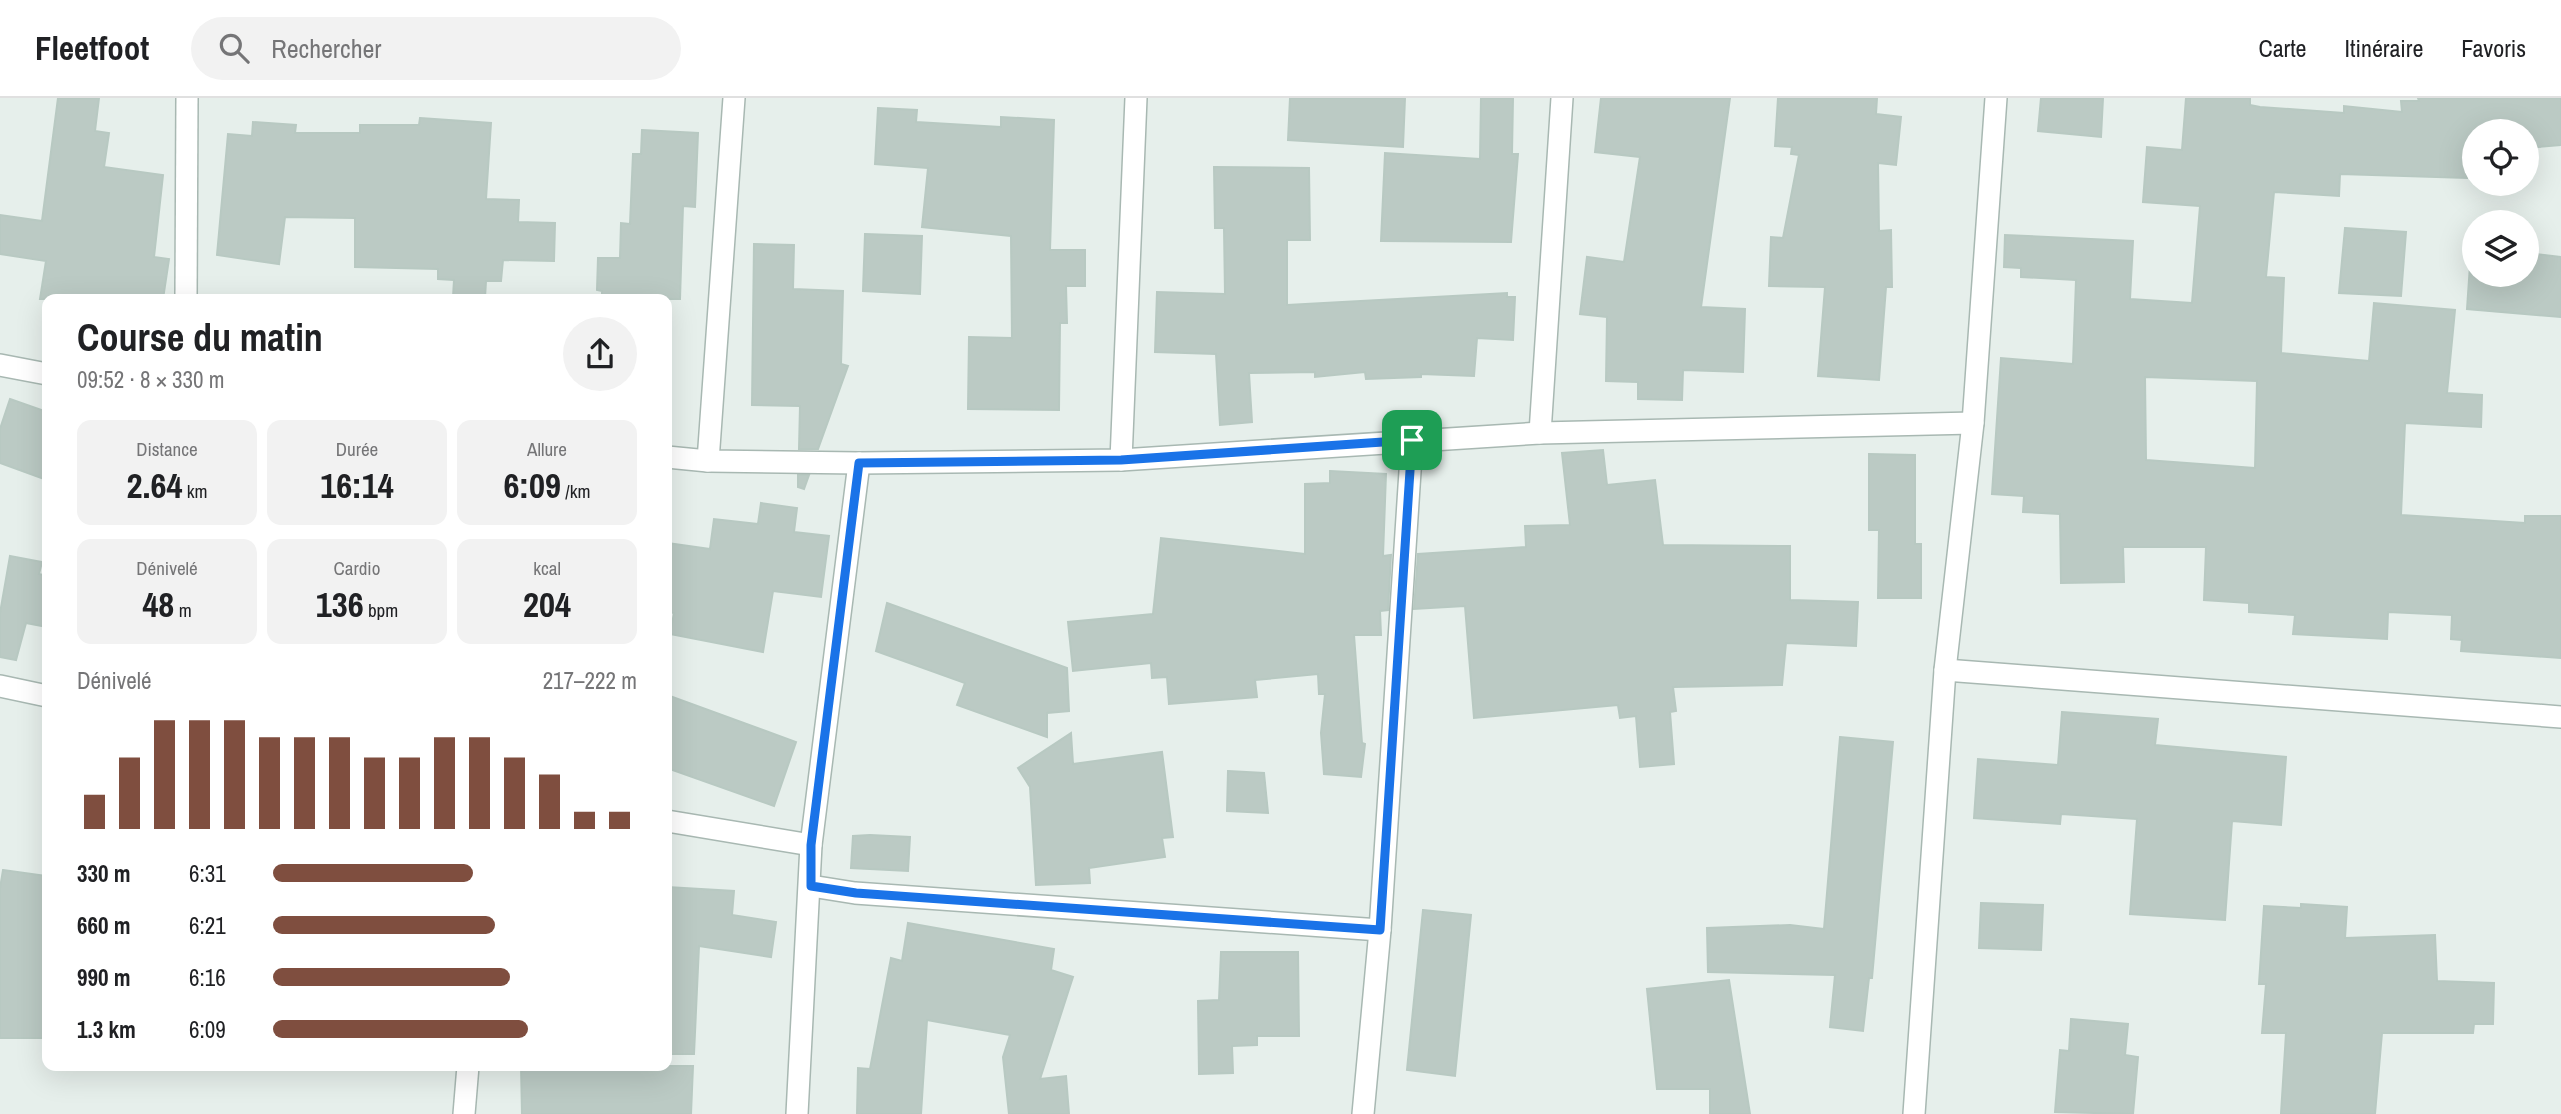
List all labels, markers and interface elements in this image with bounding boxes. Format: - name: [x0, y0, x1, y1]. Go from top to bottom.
- search box: [191, 17, 681, 80]
- text: Fleetfoot: [35, 26, 149, 70]
- icon: search: [215, 29, 253, 67]
- text: Rechercher: [271, 31, 381, 66]
- text: Carte: [2258, 32, 2307, 64]
- text: Itinéraire: [2345, 32, 2423, 64]
- text: Favoris: [2461, 32, 2526, 64]
- map controls: [2462, 119, 2539, 287]
- button: locate: [2462, 119, 2539, 196]
- button: layers: [2462, 210, 2539, 287]
- text: Course du matin: [77, 312, 323, 363]
- button: share: [563, 317, 637, 391]
- text: 09:52 · 8 × 330 m: [77, 364, 224, 395]
- pin: [1382, 410, 1442, 470]
- icon: arrive: [1393, 421, 1431, 459]
- text: Distance: [136, 436, 198, 462]
- text: Durée: [336, 436, 378, 462]
- text: Allure: [527, 436, 567, 462]
- text: 2.64: [127, 462, 182, 509]
- text: 16:14: [320, 462, 394, 509]
- text: 6:09: [504, 462, 561, 509]
- text: km: [182, 478, 207, 504]
- text: /km: [561, 478, 590, 504]
- text: Dénivelé: [136, 555, 198, 581]
- text: Cardio: [334, 555, 380, 581]
- text: kcal: [533, 555, 561, 581]
- text: 48: [142, 581, 174, 628]
- text: 136: [316, 581, 364, 628]
- text: 204: [523, 581, 571, 628]
- text: m: [174, 597, 192, 623]
- text: bpm: [364, 597, 398, 623]
- text: Dénivelé: [77, 665, 151, 696]
- text: 217–222 m: [543, 665, 637, 696]
- text: 330 m: [77, 858, 130, 889]
- text: 6:31: [189, 858, 226, 889]
- text: 660 m: [77, 910, 130, 941]
- text: 6:21: [189, 910, 226, 941]
- text: 990 m: [77, 962, 130, 993]
- text: 6:16: [189, 962, 226, 993]
- text: 1.3 km: [77, 1014, 136, 1045]
- text: 6:09: [189, 1014, 226, 1045]

